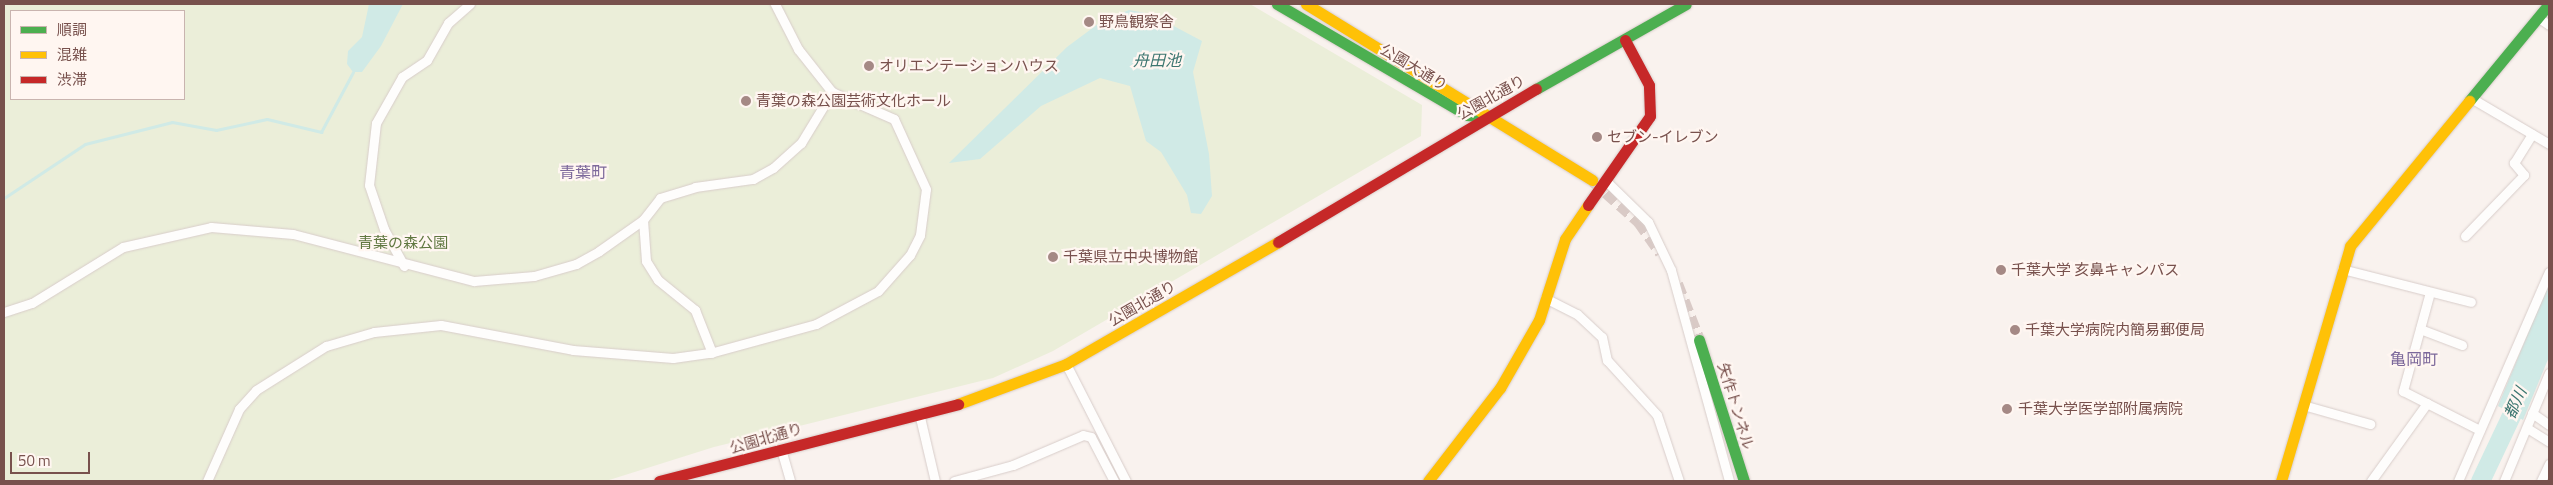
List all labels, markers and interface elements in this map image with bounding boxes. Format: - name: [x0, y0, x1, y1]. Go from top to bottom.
- legend: [10, 10, 185, 100]
- place label: 野鳥観察舎: [1099, 13, 1174, 31]
- marker: 野鳥観察舎: [1083, 16, 1095, 28]
- text: 順調: [57, 18, 87, 41]
- street label: 公園大通り: [1377, 40, 1451, 94]
- text: 混雑: [57, 43, 87, 66]
- water label: 舟田池: [1133, 50, 1181, 70]
- place label: オリエンテーションハウス: [879, 57, 1059, 75]
- marker: オリエンテーションハウス: [863, 60, 875, 72]
- text: 渋滞: [57, 68, 87, 91]
- street label: 公園北通り: [1454, 71, 1528, 123]
- place label: 青葉の森公園芸術文化ホール: [756, 92, 951, 110]
- marker: 青葉の森公園芸術文化ホール: [740, 95, 752, 107]
- place label: セブン-イレブン: [1607, 128, 1719, 146]
- marker: セブン-イレブン: [1591, 131, 1603, 143]
- district label: 青葉町: [559, 162, 607, 182]
- park label: 青葉の森公園: [358, 234, 448, 252]
- place label: 千葉県立中央博物館: [1063, 248, 1198, 266]
- marker: 千葉県立中央博物館: [1047, 251, 1059, 263]
- place label: 千葉大学 亥鼻キャンパス: [2011, 261, 2179, 279]
- marker: 千葉大学 亥鼻キャンパス: [1995, 264, 2007, 276]
- street label: 公園北通り: [1105, 276, 1179, 330]
- place label: 千葉大学病院内簡易郵便局: [2025, 321, 2205, 339]
- marker: 千葉大学病院内簡易郵便局: [2009, 324, 2021, 336]
- district label: 亀岡町: [2390, 349, 2438, 369]
- street label: 矢作トンネル: [1714, 360, 1758, 452]
- water label: 都川: [2500, 384, 2530, 422]
- place label: 千葉大学医学部附属病院: [2018, 400, 2183, 418]
- marker: 千葉大学医学部附属病院: [2000, 402, 2014, 416]
- street label: 公園北通り: [727, 419, 805, 457]
- scale bar: [12, 442, 92, 474]
- text: 50 m: [18, 449, 51, 472]

